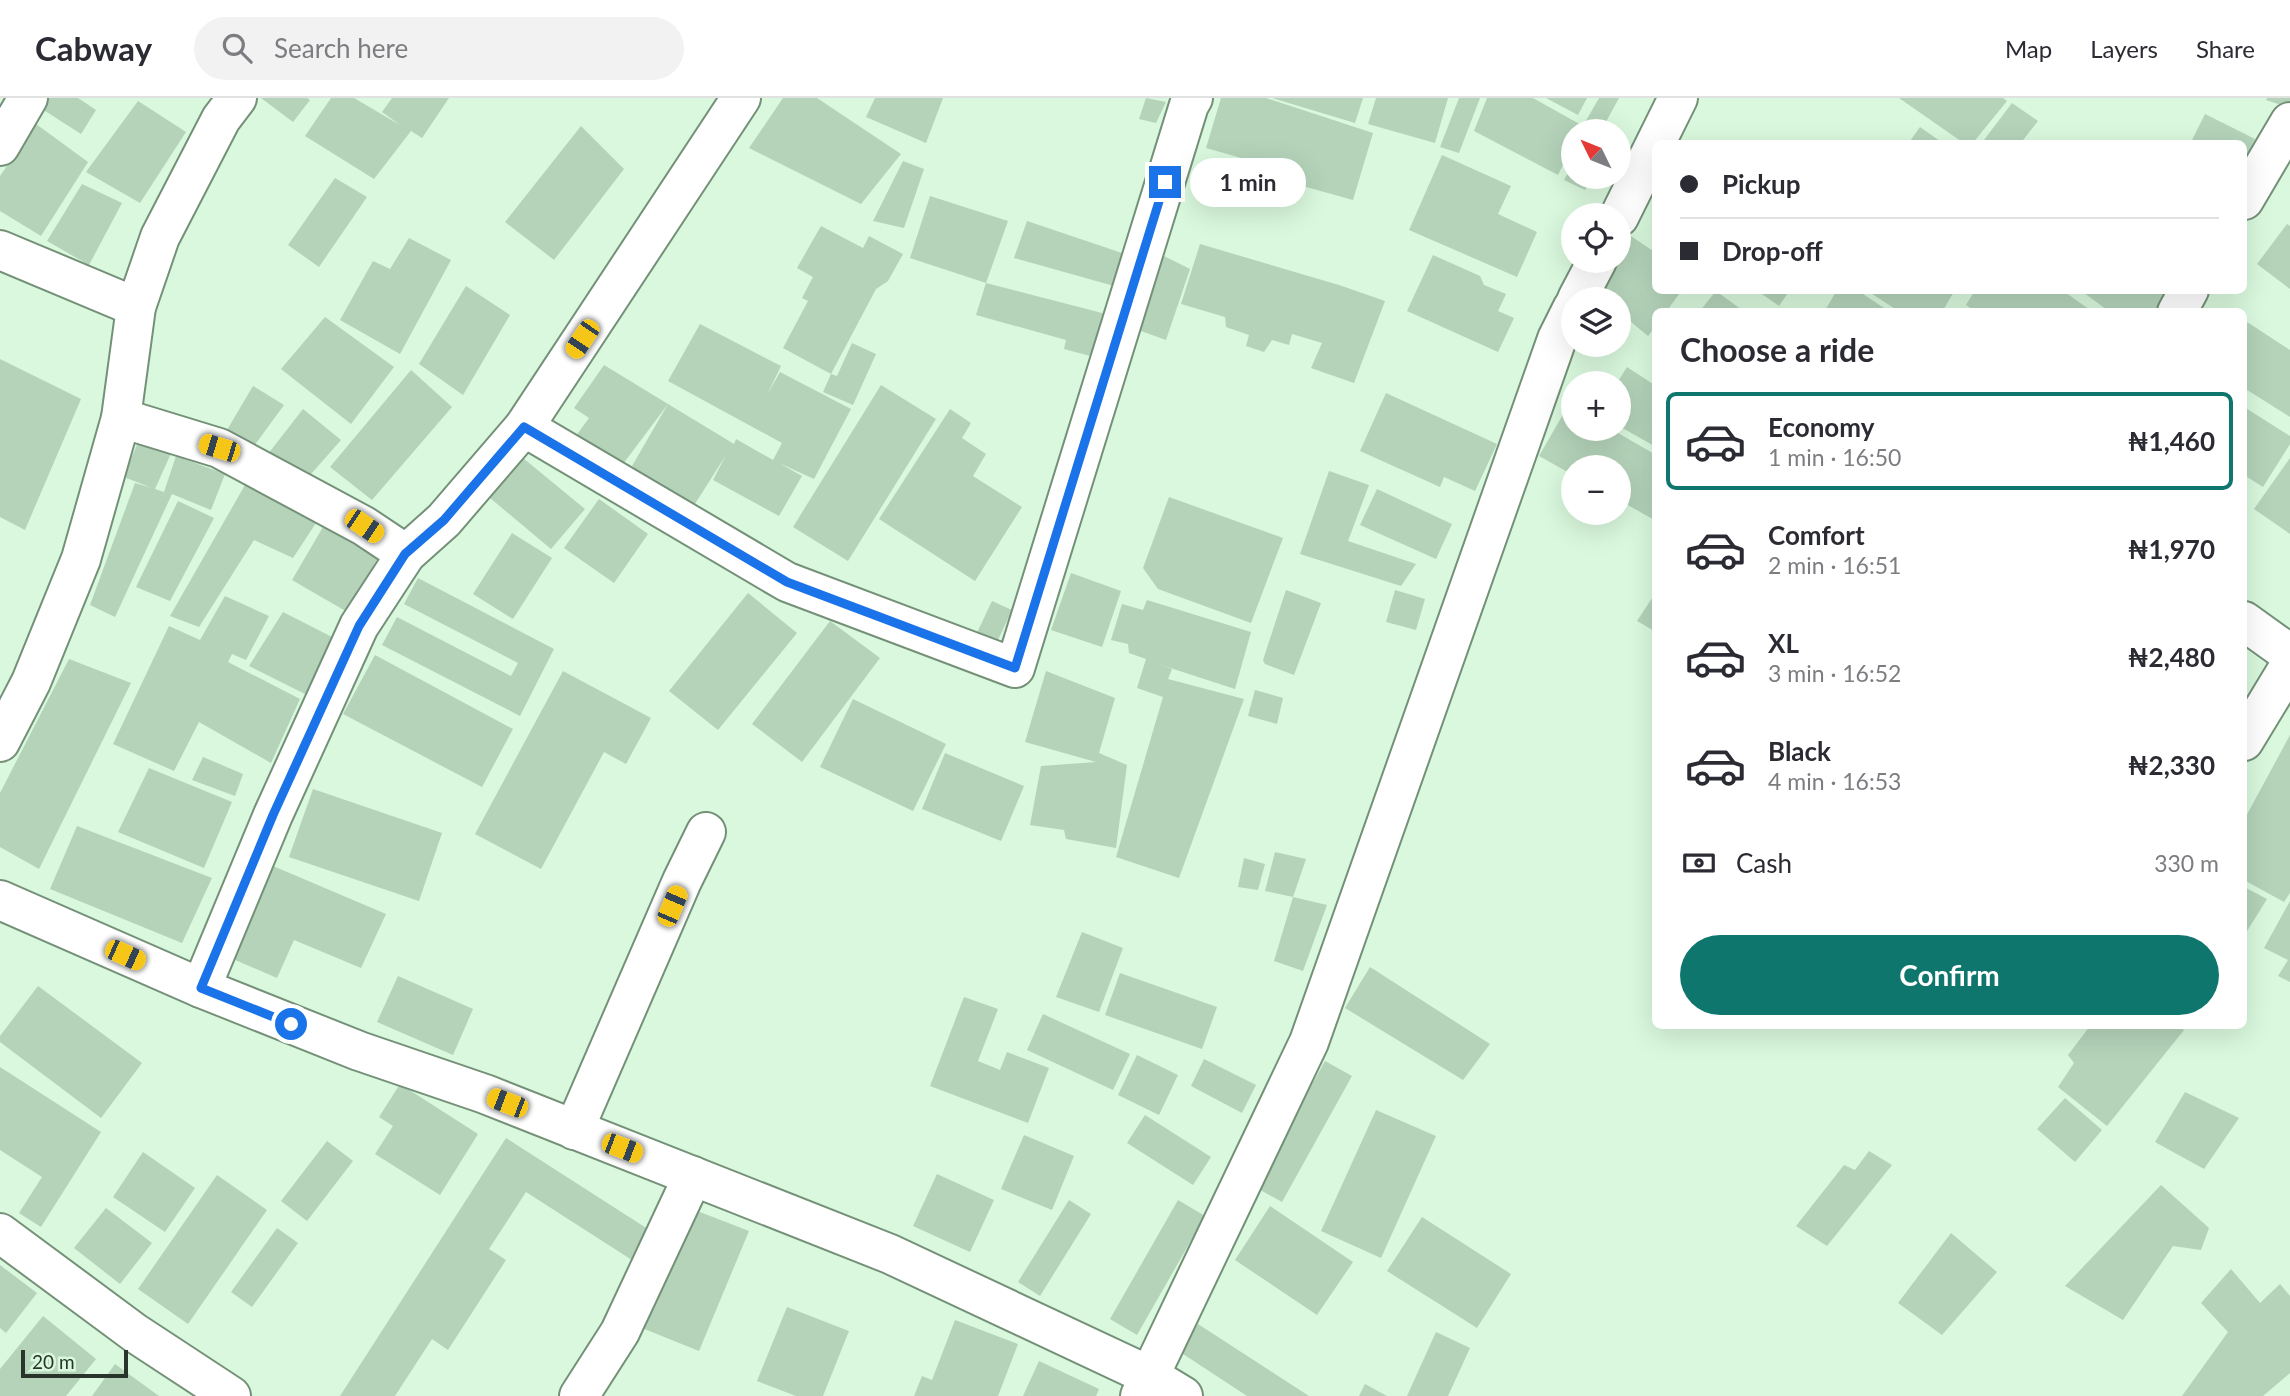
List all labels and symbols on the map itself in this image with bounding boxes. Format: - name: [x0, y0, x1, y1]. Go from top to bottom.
- north arrow: [1561, 119, 1631, 189]
- callout: 1 min: [1190, 158, 1305, 206]
- route end: [1149, 166, 1181, 198]
- car: [562, 316, 603, 362]
- car: [196, 432, 243, 464]
- car: [341, 506, 388, 546]
- car: [655, 883, 690, 929]
- car: [102, 937, 149, 973]
- route start: [275, 1008, 307, 1040]
- car: [484, 1086, 531, 1120]
- car: [599, 1131, 646, 1165]
- scale bar: [21, 1347, 128, 1379]

